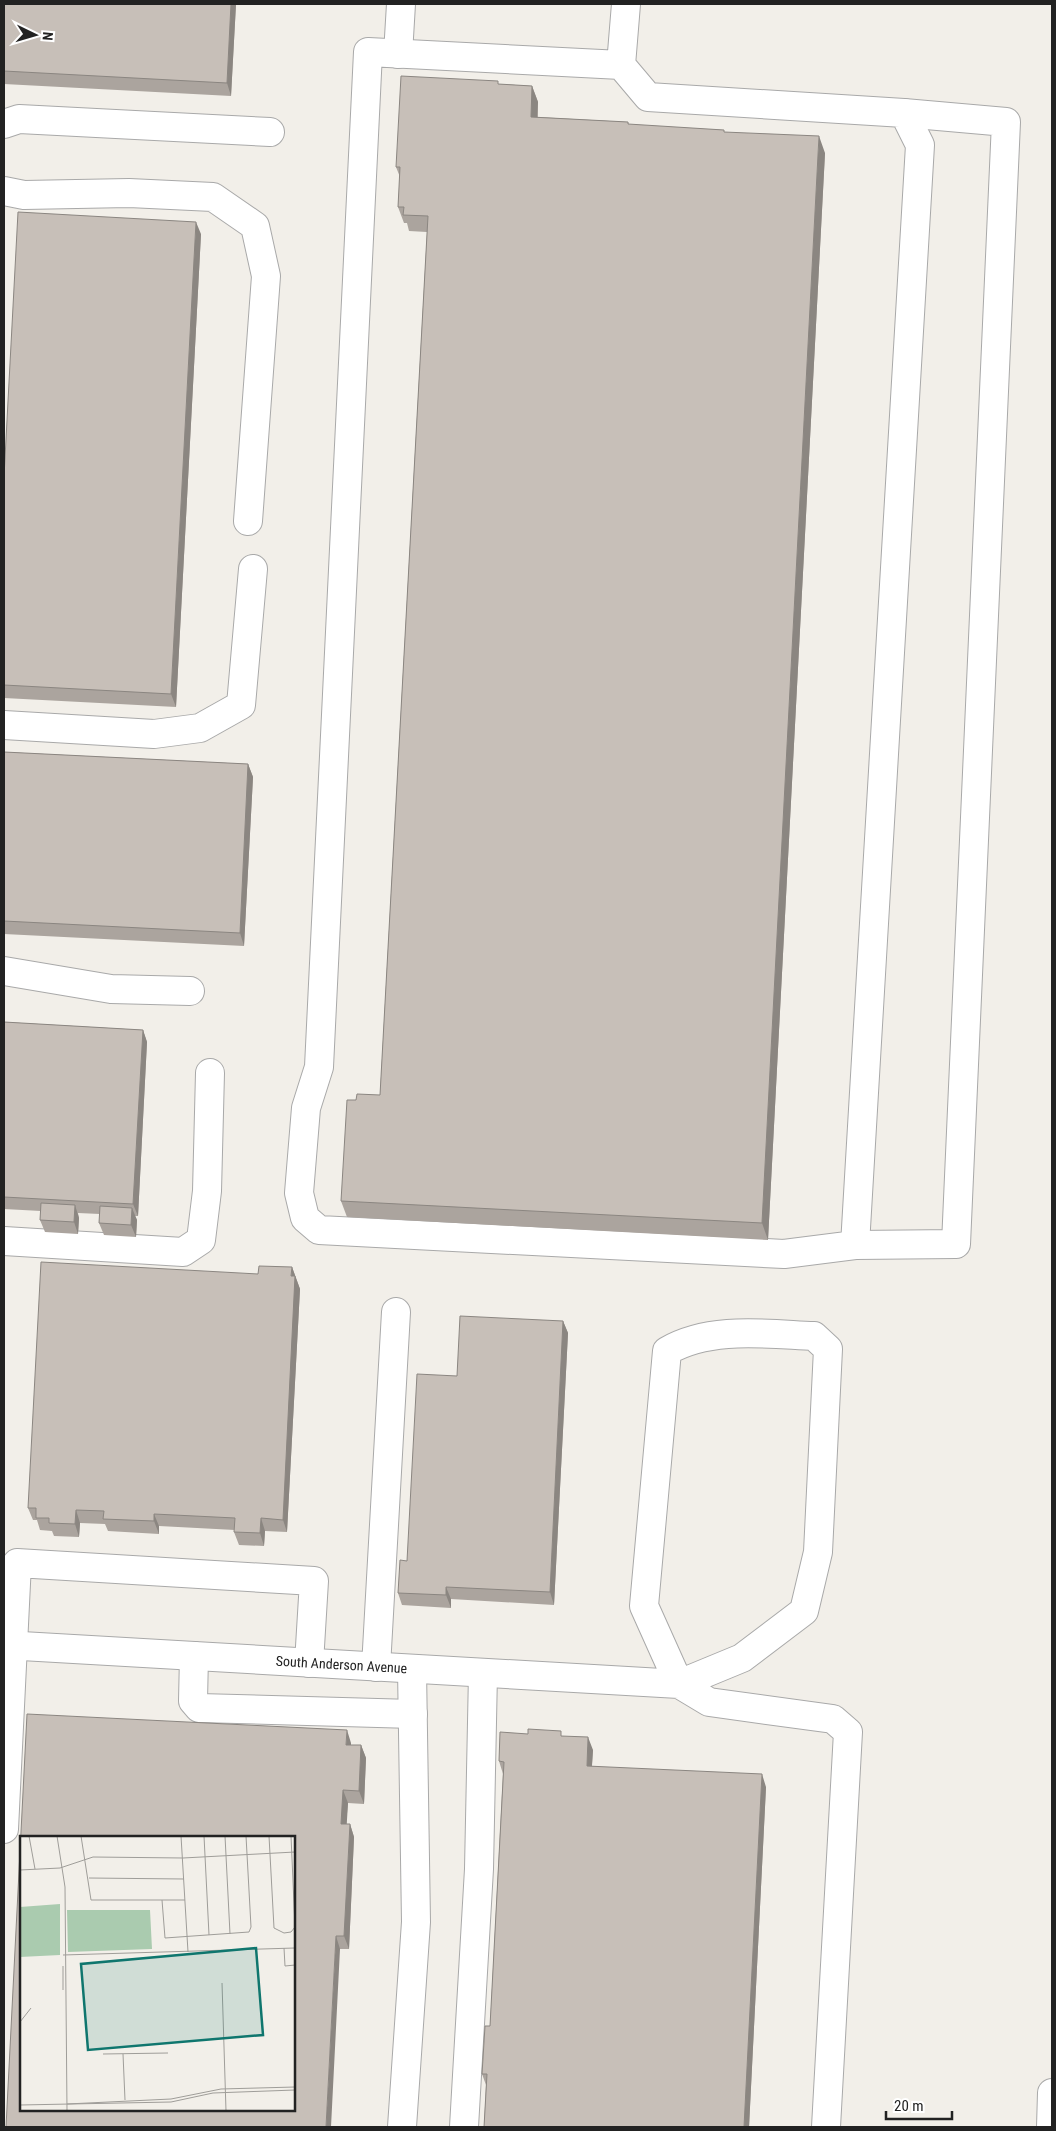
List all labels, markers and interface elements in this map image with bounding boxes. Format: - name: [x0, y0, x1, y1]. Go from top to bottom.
- north arrow: [10, 10, 60, 60]
- text: N: [40, 31, 56, 41]
- street label: South Anderson Avenue: [275, 1653, 408, 1676]
- inset map: [20, 1836, 295, 2111]
- scale bar: [886, 2088, 952, 2120]
- text: 20 m: [894, 2097, 924, 2115]

